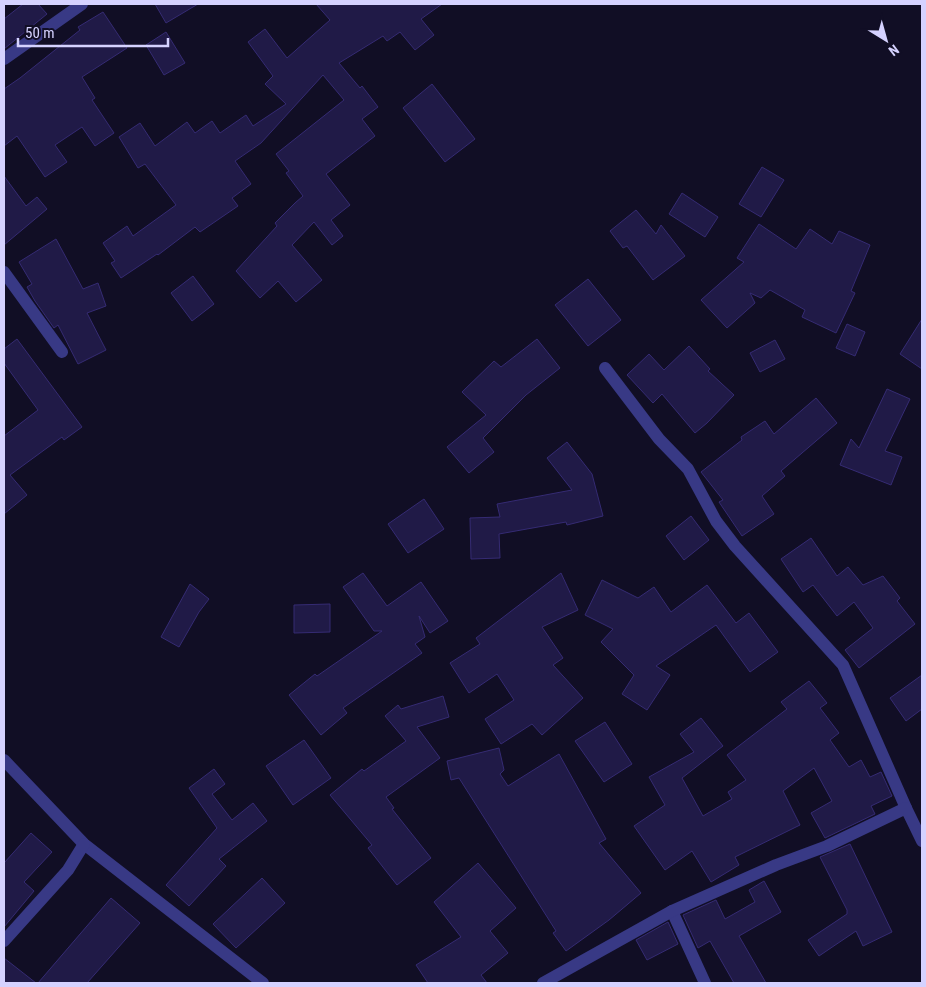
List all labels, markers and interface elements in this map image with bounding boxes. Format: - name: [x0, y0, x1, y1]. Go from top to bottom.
- scale bar: [18, 15, 168, 47]
- north arrow: [861, 15, 911, 65]
- text: 50 m: [25, 24, 55, 42]
- text: N: [886, 41, 902, 59]

